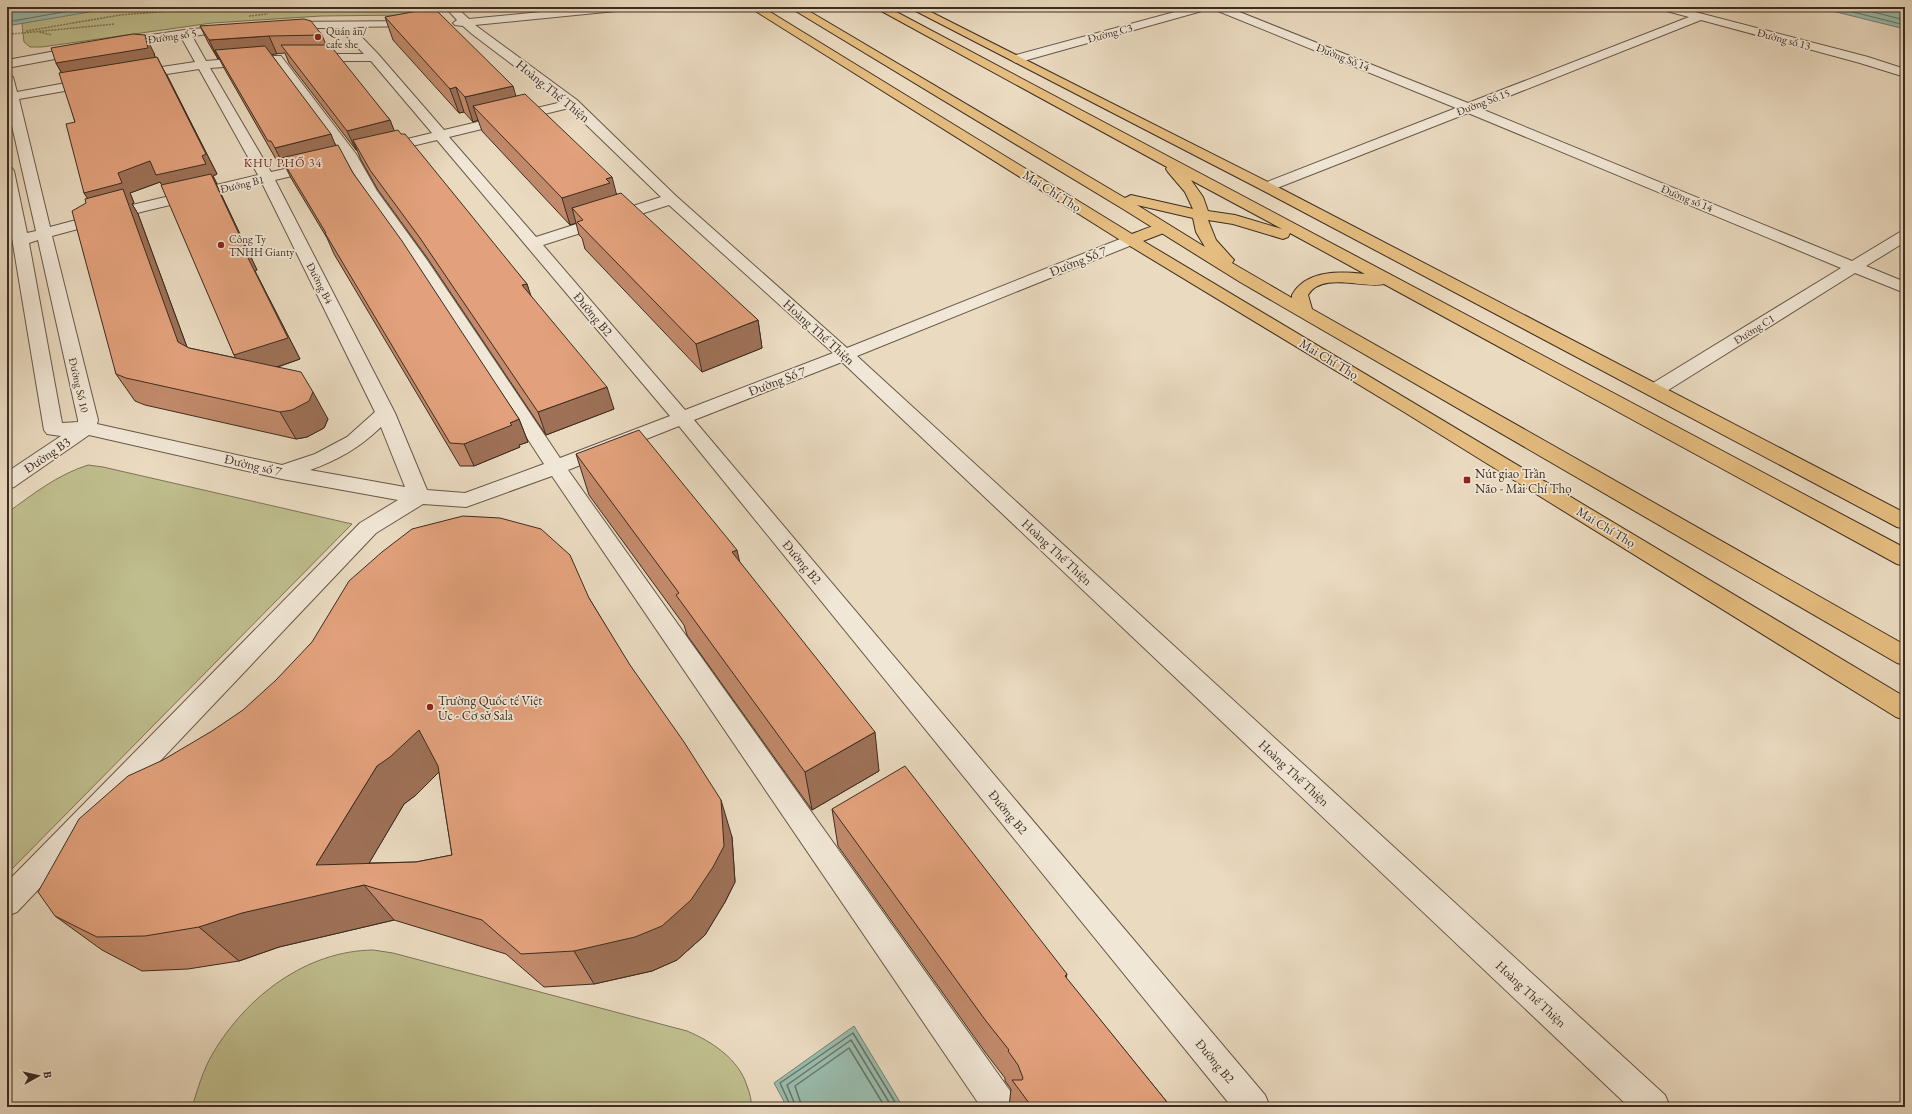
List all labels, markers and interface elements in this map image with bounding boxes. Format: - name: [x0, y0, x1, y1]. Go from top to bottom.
- street label: Đường C3: [1086, 20, 1134, 46]
- place label: Quán ăn/ cafe she: [326, 24, 368, 51]
- street label: Đường số 13: [1756, 25, 1812, 53]
- street label: Đường số 5: [147, 26, 197, 46]
- marker: Quán ăn/ cafe she: [313, 32, 323, 42]
- street label: Đường Số 14: [1314, 40, 1372, 74]
- street label: Hoàng Thế Thiện: [512, 56, 594, 126]
- street label: Đường Số 15: [1454, 85, 1512, 119]
- district label: KHU PHỐ 34: [244, 155, 322, 171]
- street label: Mai Chí Thọ: [1020, 166, 1084, 216]
- street label: Đướng B1: [219, 172, 265, 196]
- street label: Đường số 14: [1659, 181, 1716, 215]
- place label: Công Ty TNHH Gianty: [229, 232, 294, 259]
- marker: Công Ty TNHH Gianty: [216, 240, 226, 250]
- street label: Đường Số 7: [1047, 242, 1110, 280]
- street label: Đường B4: [304, 260, 337, 307]
- street label: Đường B2: [570, 288, 617, 340]
- street label: Hoàng Thế Thiện: [780, 295, 858, 369]
- street label: Đường C1: [1731, 311, 1777, 347]
- street label: Mai Chí Thọ: [1296, 335, 1362, 383]
- street label: Đường Số 10: [66, 356, 92, 414]
- street label: Đường Số 7: [746, 362, 809, 400]
- street label: Đường B3: [20, 433, 74, 477]
- street label: Đường số 7: [223, 450, 284, 480]
- place label: Nút giao Trần Não - Mai Chí Thọ: [1475, 465, 1572, 497]
- marker: Nút giao Trần Não - Mai Chí Thọ: [1462, 475, 1472, 485]
- street label: Mai Chí Thọ: [1573, 503, 1639, 551]
- street label: Hoàng Thế Thiện: [1018, 515, 1096, 589]
- street label: Đường B2: [779, 536, 826, 588]
- place label: Trường Quốc tế Việt Úc - Cơ sở Sala: [438, 692, 542, 724]
- marker: Trường Quốc tế Việt Úc - Cơ sở Sala: [425, 702, 435, 712]
- street label: Hoàng Thế Thiện: [1255, 736, 1333, 810]
- street label: Đường B2: [985, 786, 1032, 838]
- street label: Hoàng Thế Thiện: [1492, 957, 1570, 1031]
- street label: Đường B2: [1192, 1035, 1239, 1087]
- north arrow: [18, 1056, 58, 1096]
- text: B: [40, 1070, 55, 1079]

